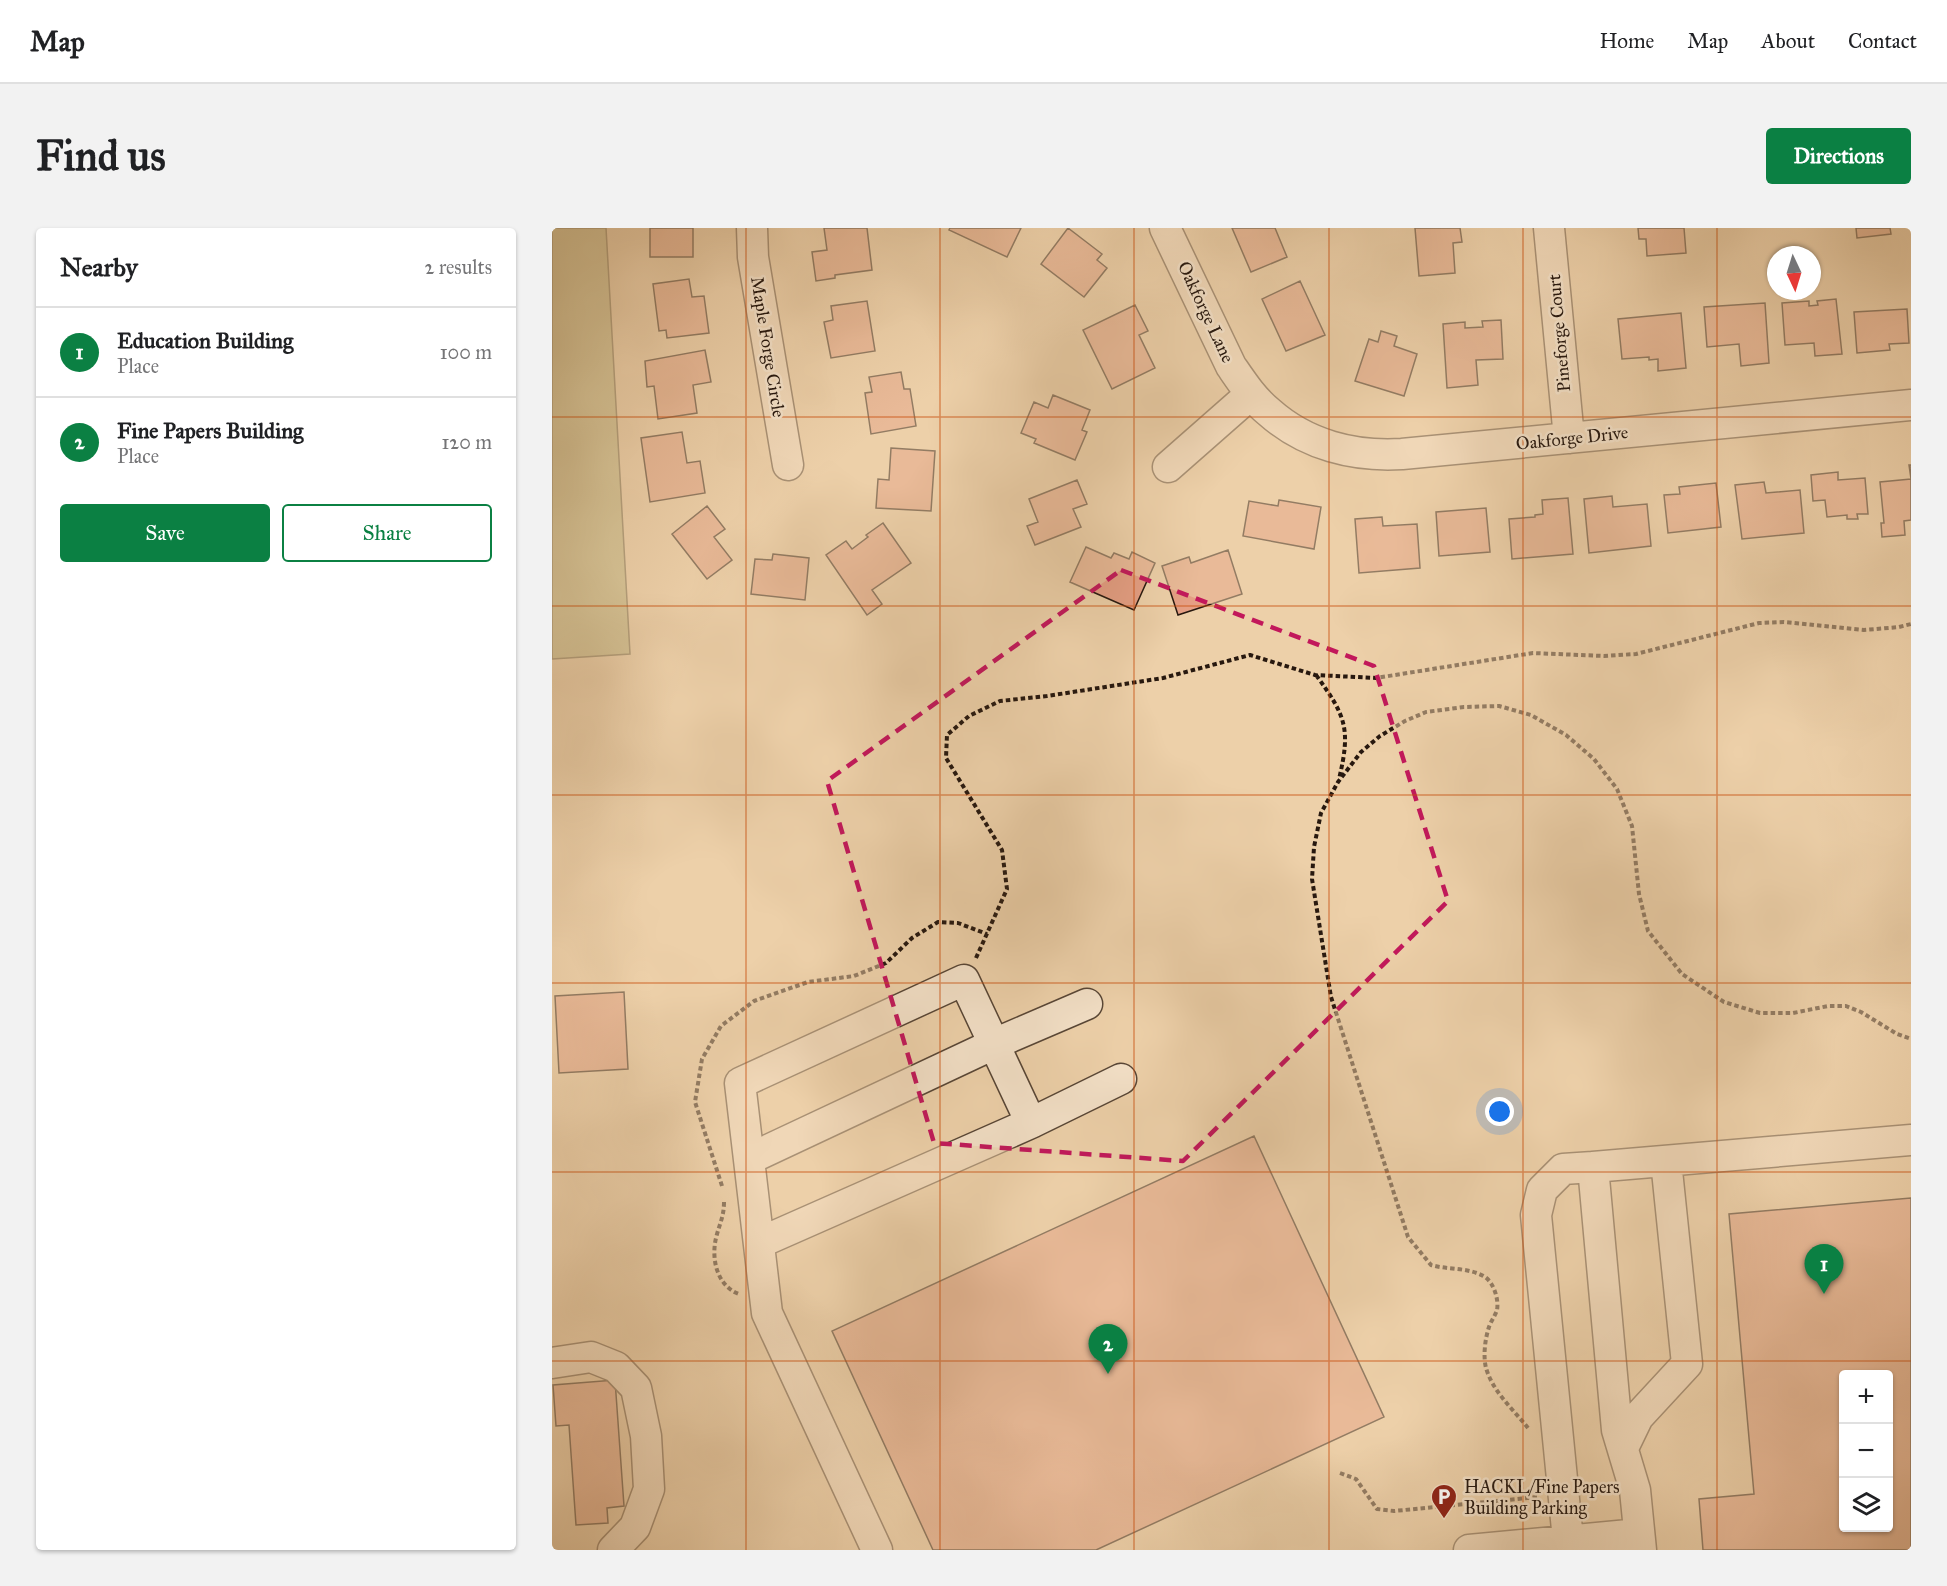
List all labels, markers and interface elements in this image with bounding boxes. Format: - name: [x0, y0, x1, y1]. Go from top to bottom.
- text: Map: [30, 24, 85, 59]
- text: Home: [1599, 28, 1654, 54]
- text: Map: [1687, 28, 1728, 54]
- text: About: [1761, 28, 1815, 54]
- text: Contact: [1848, 28, 1917, 54]
- button: Directions: [1766, 128, 1911, 184]
- text: Find us: [36, 130, 166, 182]
- north arrow: [1767, 246, 1821, 300]
- text: Nearby: [60, 251, 138, 283]
- text: 2 results: [424, 255, 492, 279]
- street label: Oakforge Lane: [1172, 258, 1239, 367]
- street label: Pineforge Court: [1543, 272, 1576, 393]
- street label: Maple Forge Circle: [745, 275, 790, 419]
- text: Education Building: [117, 327, 293, 354]
- text: 1: [76, 340, 83, 364]
- text: 100 m: [440, 340, 492, 364]
- text: Place: [117, 354, 159, 378]
- text: Fine Papers Building: [117, 417, 303, 444]
- street label: Oakforge Drive: [1515, 421, 1629, 456]
- text: 2: [75, 430, 84, 454]
- text: 120 m: [441, 430, 492, 454]
- text: Place: [117, 444, 159, 468]
- button: Save: [60, 504, 270, 562]
- button: Share: [282, 504, 492, 562]
- your location: [1485, 1097, 1514, 1126]
- pin: 1: [1804, 1244, 1844, 1294]
- pin: 2: [1088, 1324, 1128, 1374]
- map controls: [1839, 1370, 1893, 1532]
- button: +: [1839, 1370, 1893, 1424]
- button: −: [1839, 1424, 1893, 1478]
- place label: HACKL/Fine Papers Building Parking: [1464, 1476, 1620, 1520]
- button: layers: [1839, 1478, 1893, 1532]
- parking icon: HACKL/Fine Papers Building Parking: [1429, 1482, 1459, 1520]

